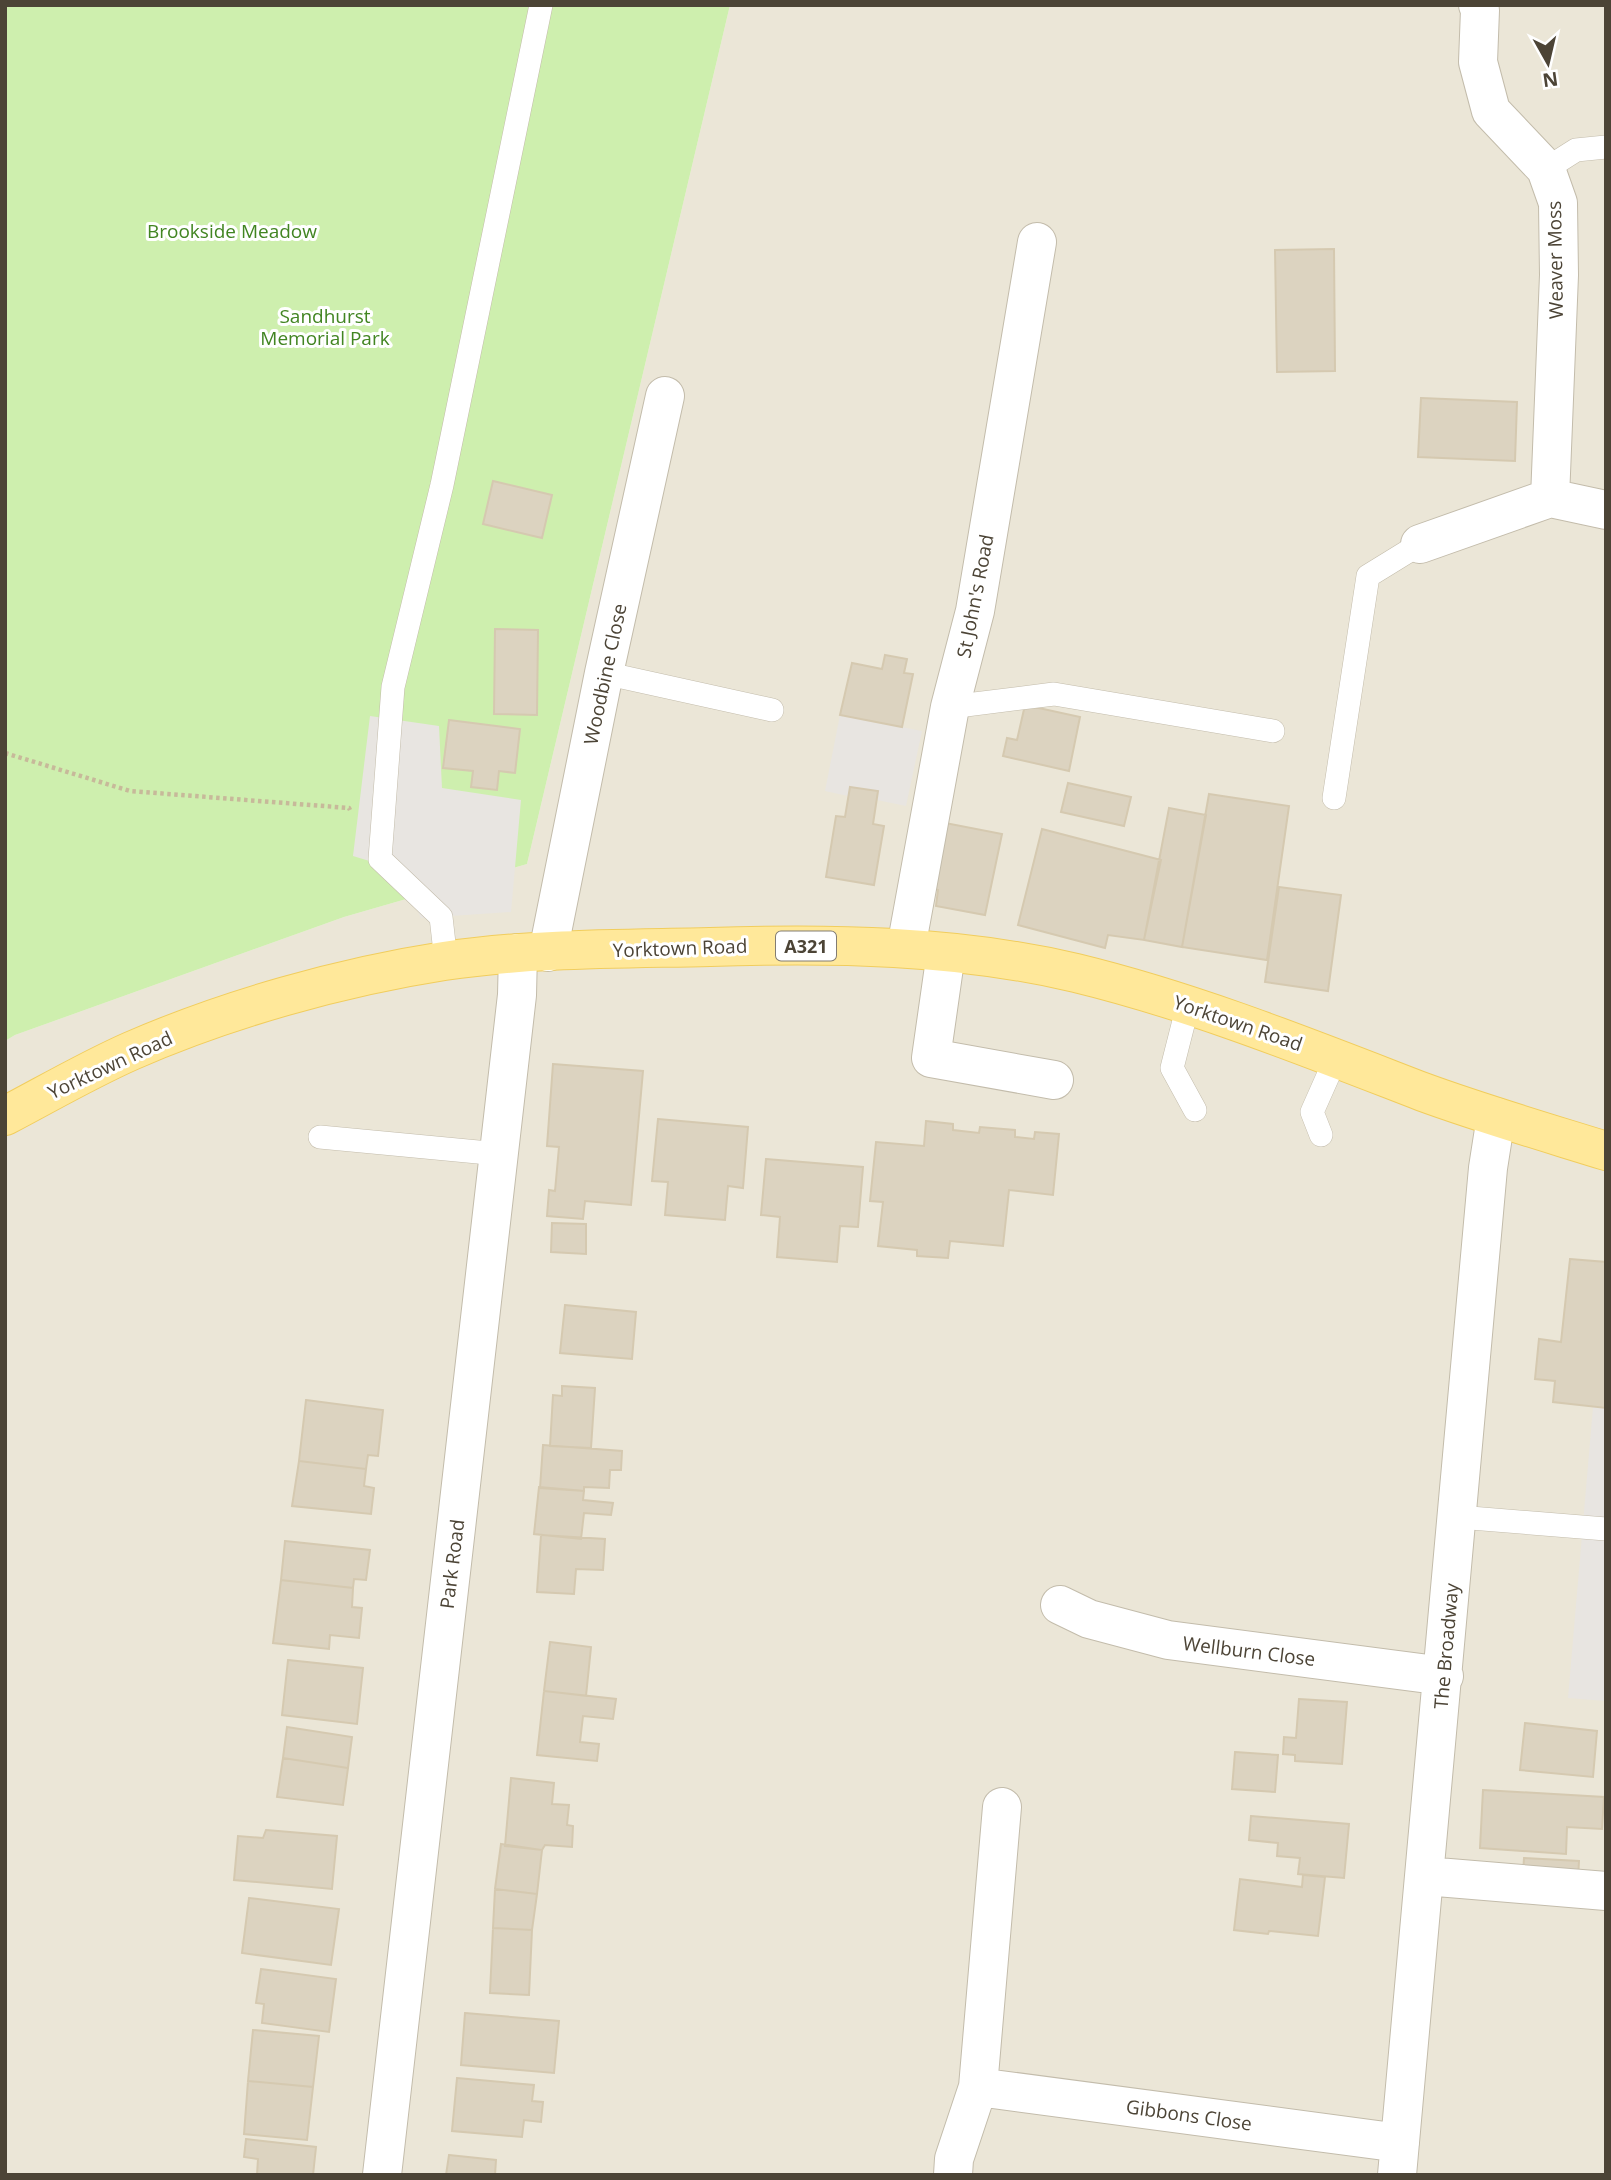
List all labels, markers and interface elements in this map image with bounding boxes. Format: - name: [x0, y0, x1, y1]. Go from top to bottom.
- north arrow: [1513, 28, 1583, 98]
- text: N: [1541, 66, 1560, 94]
- street label: Weaver Moss: [1541, 201, 1569, 319]
- park label: Brookside Meadow: [147, 218, 317, 244]
- park label: Sandhurst Memorial Park: [260, 303, 390, 351]
- street label: St John's Road: [950, 532, 1000, 660]
- street label: Woodbine Close: [577, 601, 633, 747]
- road number: A321: [776, 931, 836, 960]
- street label: Yorktown Road: [612, 933, 748, 963]
- street label: Yorktown Road: [1170, 989, 1306, 1057]
- street label: Yorktown Road: [43, 1025, 177, 1105]
- street label: Park Road: [434, 1518, 470, 1610]
- street label: The Broadway: [1428, 1582, 1464, 1710]
- street label: Wellburn Close: [1181, 1630, 1317, 1672]
- street label: Gibbons Close: [1124, 2093, 1254, 2137]

